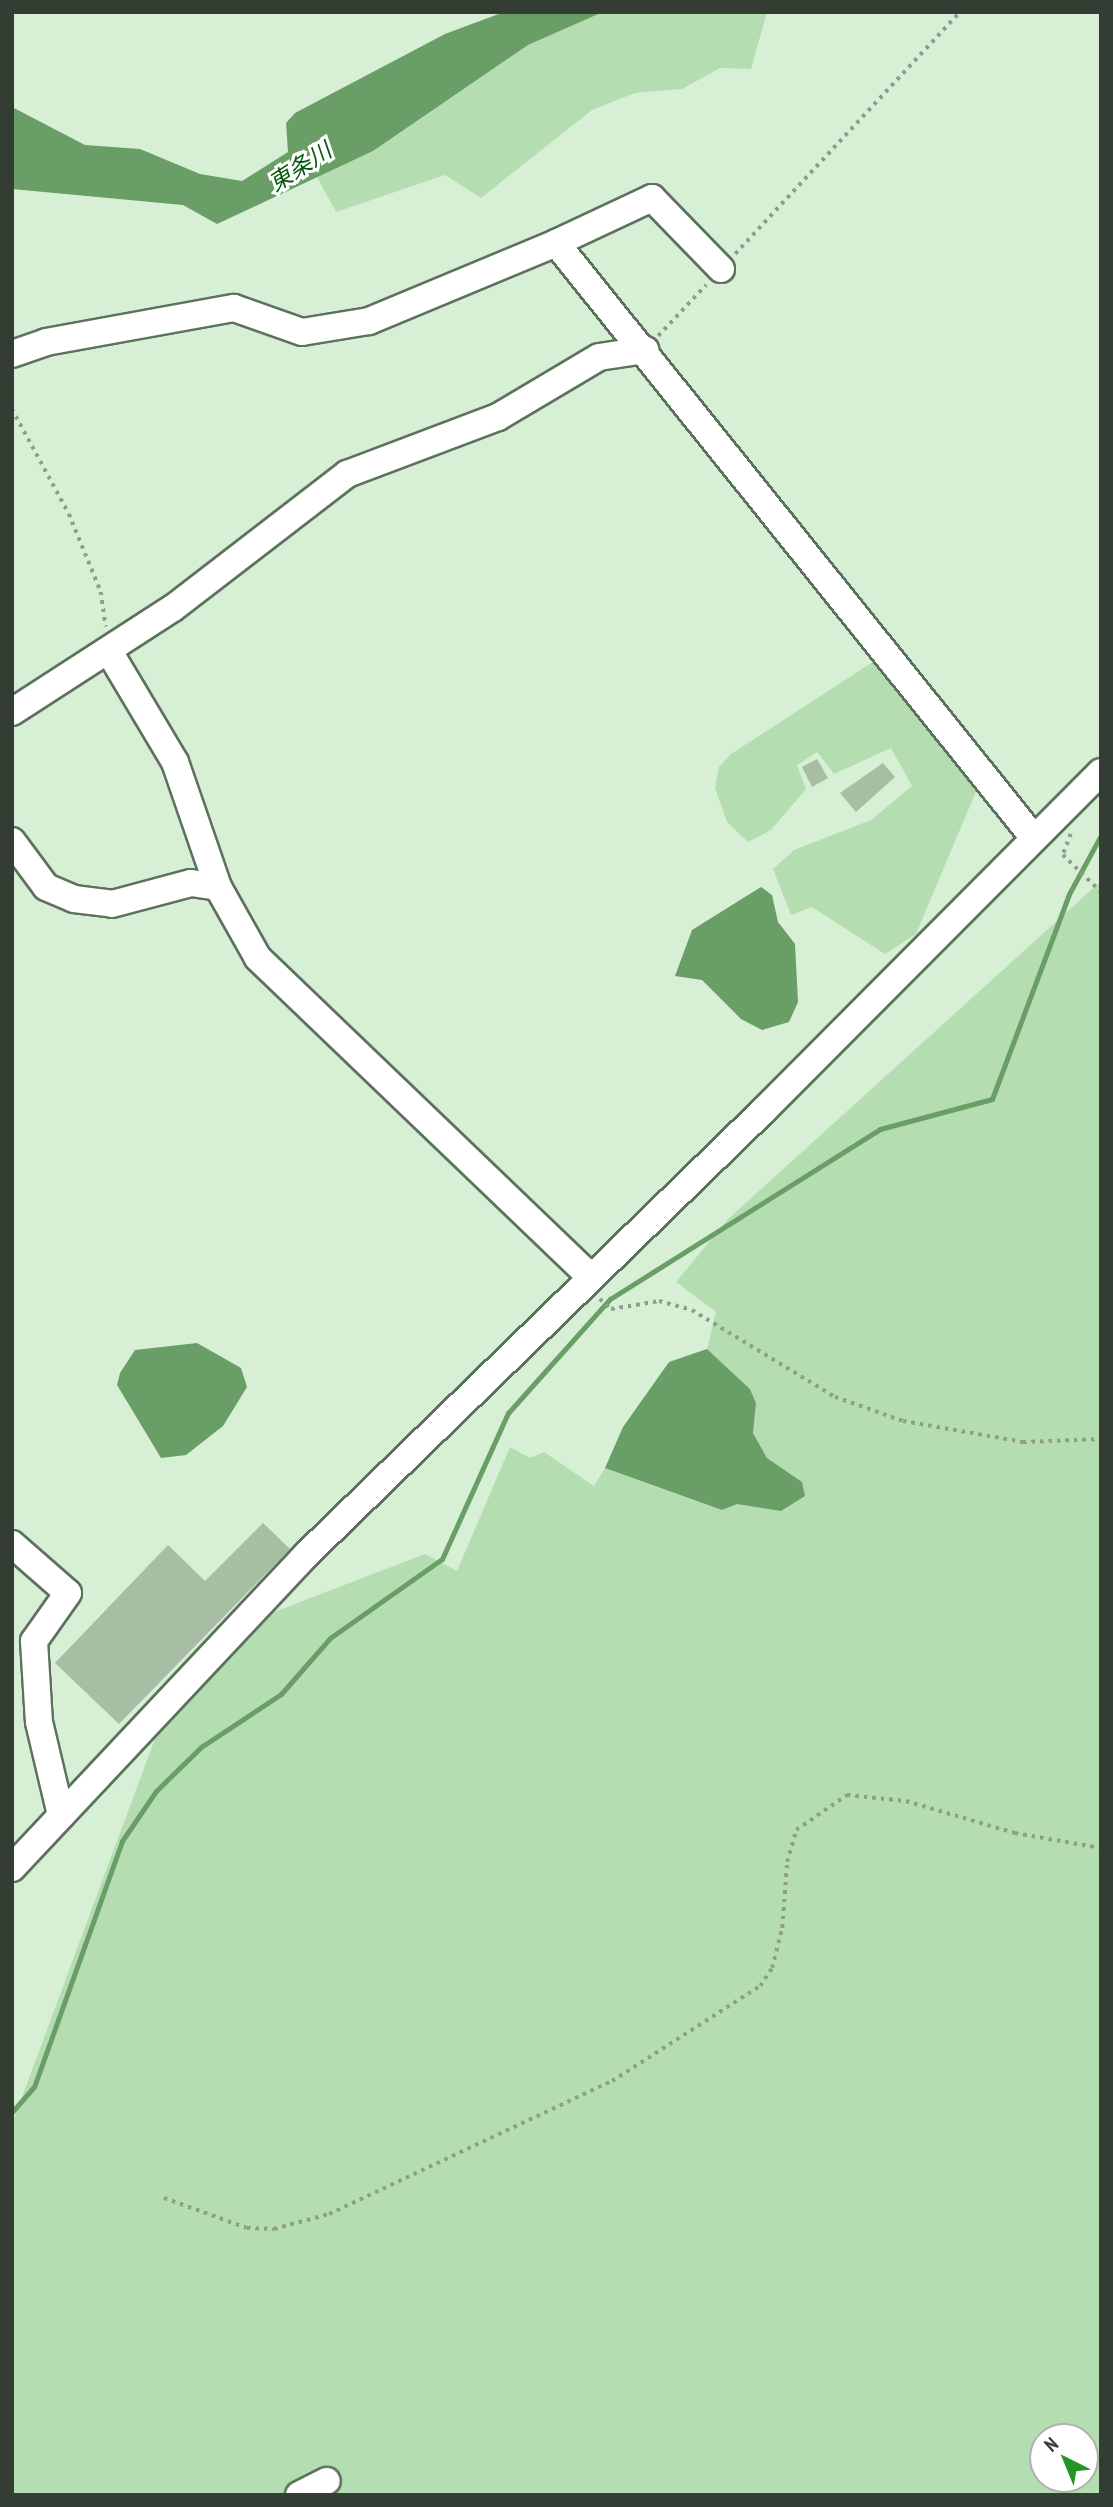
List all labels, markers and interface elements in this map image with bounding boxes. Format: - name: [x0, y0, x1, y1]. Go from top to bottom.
- water label: 東条川: [264, 137, 336, 197]
- north arrow: [1029, 2423, 1099, 2493]
- text: N: [1039, 2432, 1063, 2456]

